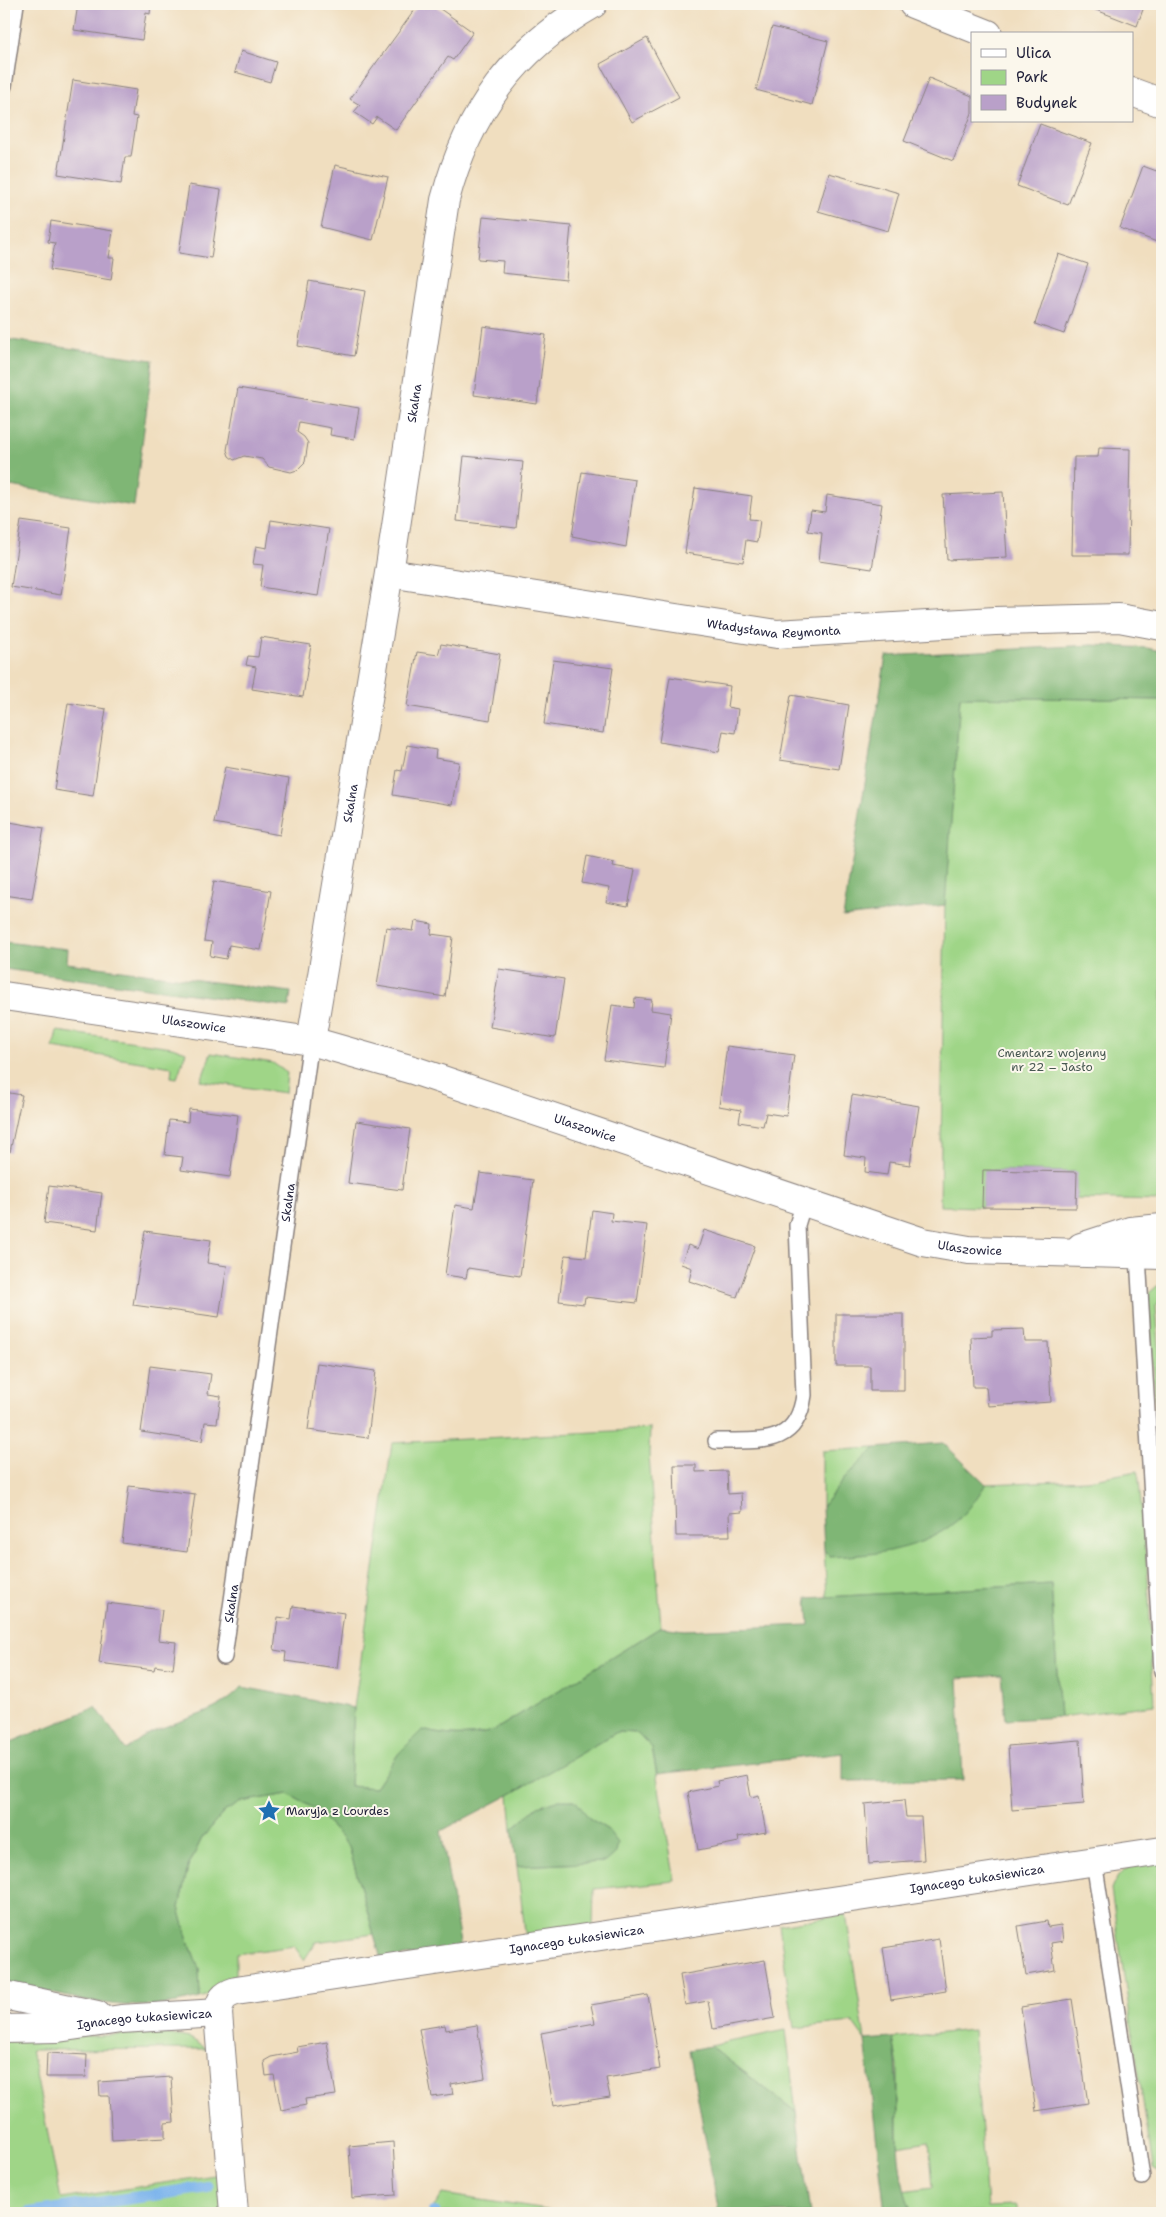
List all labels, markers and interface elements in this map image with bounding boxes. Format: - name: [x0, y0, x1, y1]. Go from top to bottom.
- legend: [971, 32, 1134, 122]
- text: Ulica: [1016, 43, 1052, 63]
- text: Park: [1016, 67, 1048, 87]
- text: Budynek: [1016, 93, 1077, 113]
- street label: Skalna: [404, 382, 425, 424]
- street label: Władysława Reymonta: [705, 615, 842, 642]
- street label: Skalna: [340, 782, 362, 824]
- street label: Ulaszowice: [161, 1011, 227, 1037]
- park label: Cmentarz wojenny nr 22 – Jasło: [998, 1045, 1107, 1075]
- street label: Ulaszowice: [552, 1110, 619, 1146]
- street label: Skalna: [278, 1182, 299, 1223]
- street label: Ulaszowice: [936, 1237, 1003, 1259]
- street label: Skalna: [221, 1583, 242, 1624]
- place icon: Maryja z Lourdes: [256, 1798, 282, 1824]
- place label: Maryja z Lourdes: [286, 1803, 389, 1819]
- street label: Ignacego Łukasiewicza: [909, 1861, 1046, 1897]
- street label: Ignacego Łukasiewicza: [508, 1921, 645, 1958]
- street label: Ignacego Łukasiewicza: [76, 2005, 213, 2033]

